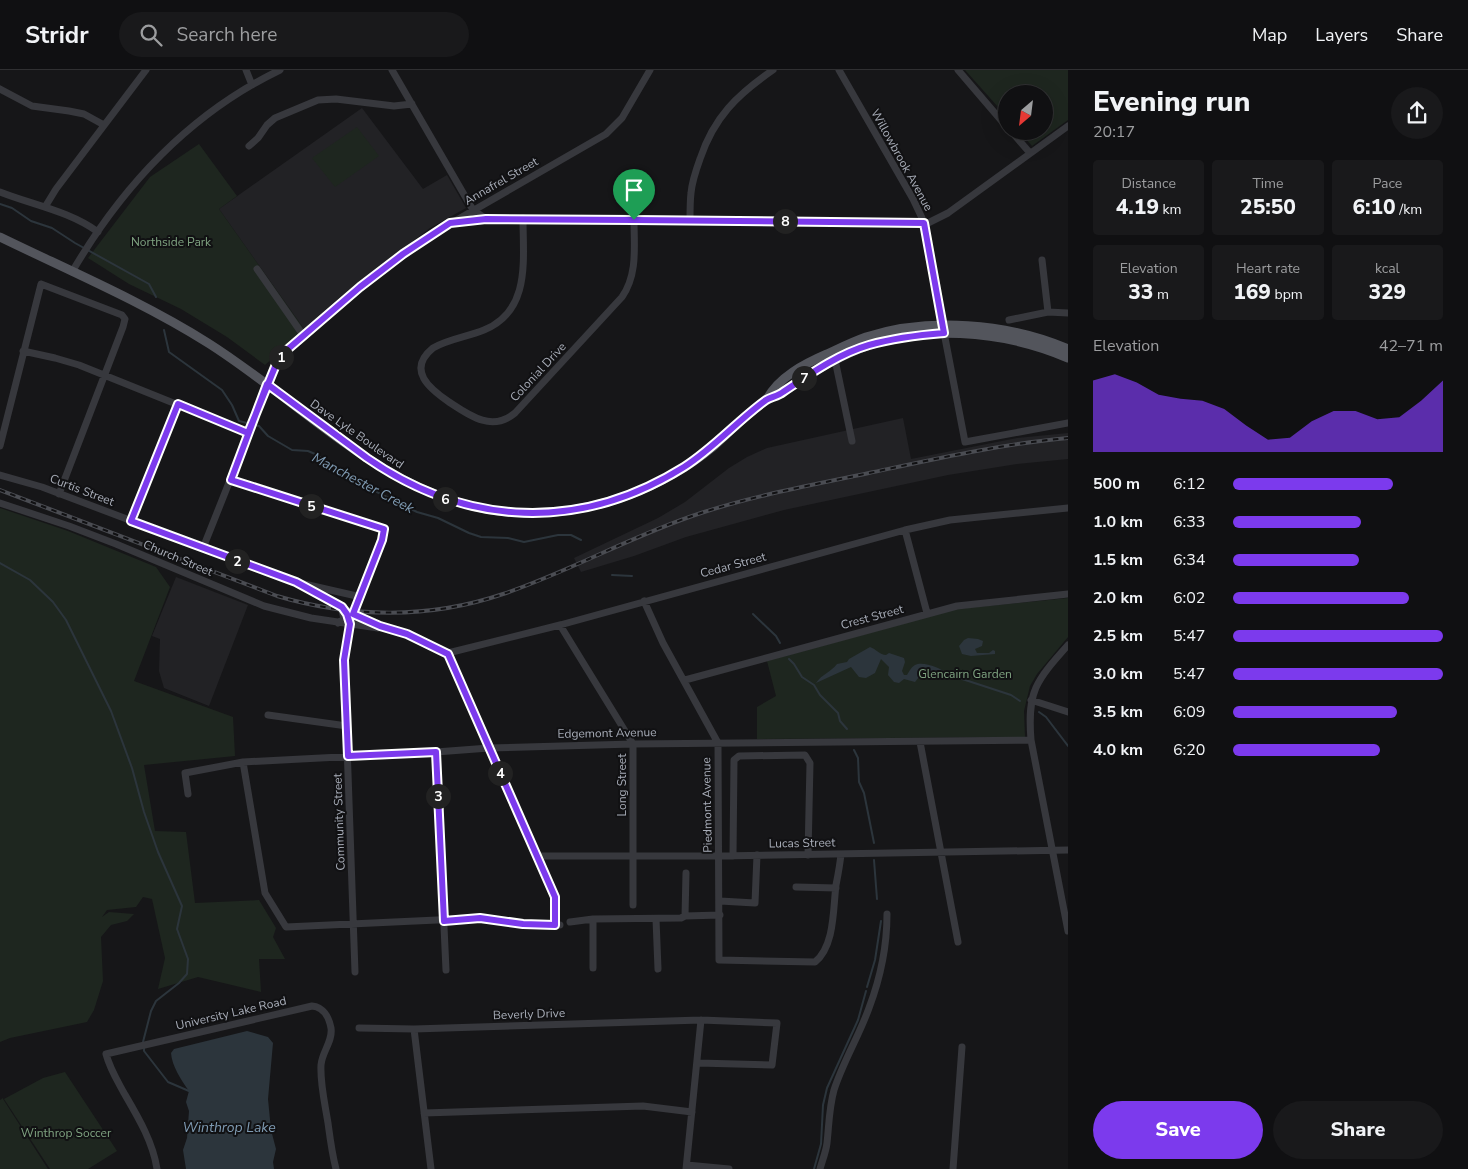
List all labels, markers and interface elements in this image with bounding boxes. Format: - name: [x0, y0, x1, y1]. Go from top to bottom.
- search box: [119, 12, 469, 57]
- text: Stridr: [25, 19, 89, 51]
- icon: search: [137, 21, 165, 49]
- text: Search here: [177, 22, 277, 48]
- text: Map: [1252, 23, 1287, 47]
- text: Layers: [1315, 23, 1368, 47]
- text: Share: [1396, 23, 1443, 47]
- text: Evening run: [1093, 83, 1250, 121]
- north arrow: [998, 85, 1052, 140]
- map controls: [998, 85, 1053, 140]
- button: share: [1391, 87, 1443, 139]
- street label: Willowbrook Avenue: [867, 106, 937, 214]
- text: 20:17: [1093, 121, 1135, 143]
- street label: Annafrel Street: [461, 153, 542, 209]
- pin: [613, 169, 655, 220]
- text: Distance: [1121, 174, 1176, 193]
- text: Time: [1252, 174, 1284, 193]
- text: Pace: [1372, 174, 1402, 193]
- icon: arrive: [620, 176, 648, 204]
- text: 4.19: [1116, 193, 1159, 221]
- text: 25:50: [1240, 193, 1296, 221]
- text: 6:10: [1352, 193, 1396, 221]
- text: km: [1159, 200, 1182, 219]
- text: /km: [1396, 200, 1422, 219]
- pin: 8: [772, 208, 798, 234]
- text: 8: [781, 212, 790, 231]
- park label: Northside Park: [131, 234, 212, 250]
- text: Elevation: [1120, 259, 1178, 278]
- text: Heart rate: [1236, 259, 1300, 278]
- text: kcal: [1375, 259, 1400, 278]
- text: 33: [1128, 278, 1153, 306]
- text: 169: [1233, 278, 1271, 306]
- text: 329: [1368, 278, 1406, 306]
- text: m: [1153, 285, 1169, 304]
- text: bpm: [1271, 285, 1303, 304]
- text: Elevation: [1093, 335, 1159, 357]
- text: 42–71 m: [1379, 335, 1443, 357]
- street label: Colonial Drive: [506, 339, 570, 405]
- pin: 1: [268, 344, 294, 370]
- text: 1: [277, 348, 286, 367]
- pin: 7: [792, 366, 816, 390]
- text: 7: [800, 369, 809, 388]
- street label: Dave Lyle Boulevard: [307, 396, 407, 472]
- water label: Manchester Creek: [309, 448, 418, 518]
- street label: Curtis Street: [47, 470, 117, 510]
- text: 500 m: [1093, 473, 1140, 495]
- text: 6:12: [1173, 473, 1205, 495]
- pin: 6: [432, 486, 458, 512]
- text: 6: [441, 490, 450, 509]
- pin: 5: [298, 494, 324, 518]
- text: 5: [307, 497, 316, 516]
- text: 1.0 km: [1093, 511, 1143, 533]
- text: 6:33: [1173, 511, 1205, 533]
- street label: Church Street: [141, 536, 216, 580]
- pin: 2: [224, 548, 250, 574]
- street label: Cedar Street: [698, 548, 768, 581]
- text: 1.5 km: [1093, 549, 1143, 571]
- text: 6:34: [1173, 549, 1205, 571]
- text: 2: [233, 552, 242, 571]
- text: 2.0 km: [1093, 587, 1143, 609]
- text: 6:02: [1173, 587, 1205, 609]
- street label: Crest Street: [839, 601, 906, 633]
- text: 2.5 km: [1093, 625, 1143, 647]
- text: 5:47: [1173, 625, 1205, 647]
- text: 3.0 km: [1093, 663, 1143, 685]
- text: 5:47: [1173, 663, 1205, 685]
- park label: Glencairn Garden: [918, 666, 1012, 682]
- text: 3.5 km: [1093, 701, 1143, 723]
- text: 6:09: [1173, 701, 1205, 723]
- street label: Edgemont Avenue: [557, 724, 657, 742]
- text: 4.0 km: [1093, 739, 1143, 761]
- text: 6:20: [1173, 739, 1205, 761]
- street label: Long Street: [614, 753, 630, 816]
- street label: Piedmont Avenue: [698, 757, 716, 853]
- pin: 4: [488, 760, 512, 786]
- text: 4: [496, 764, 505, 783]
- street label: Community Street: [329, 772, 349, 871]
- pin: 3: [426, 784, 450, 808]
- text: 3: [434, 787, 443, 806]
- street label: Lucas Street: [769, 834, 836, 852]
- street label: University Lake Road: [174, 992, 288, 1034]
- street label: Beverly Drive: [493, 1005, 565, 1023]
- button: Save: [1093, 1101, 1263, 1159]
- button: Share: [1273, 1101, 1443, 1159]
- water label: Winthrop Lake: [182, 1118, 276, 1137]
- park label: Winthrop Soccer: [21, 1125, 112, 1141]

